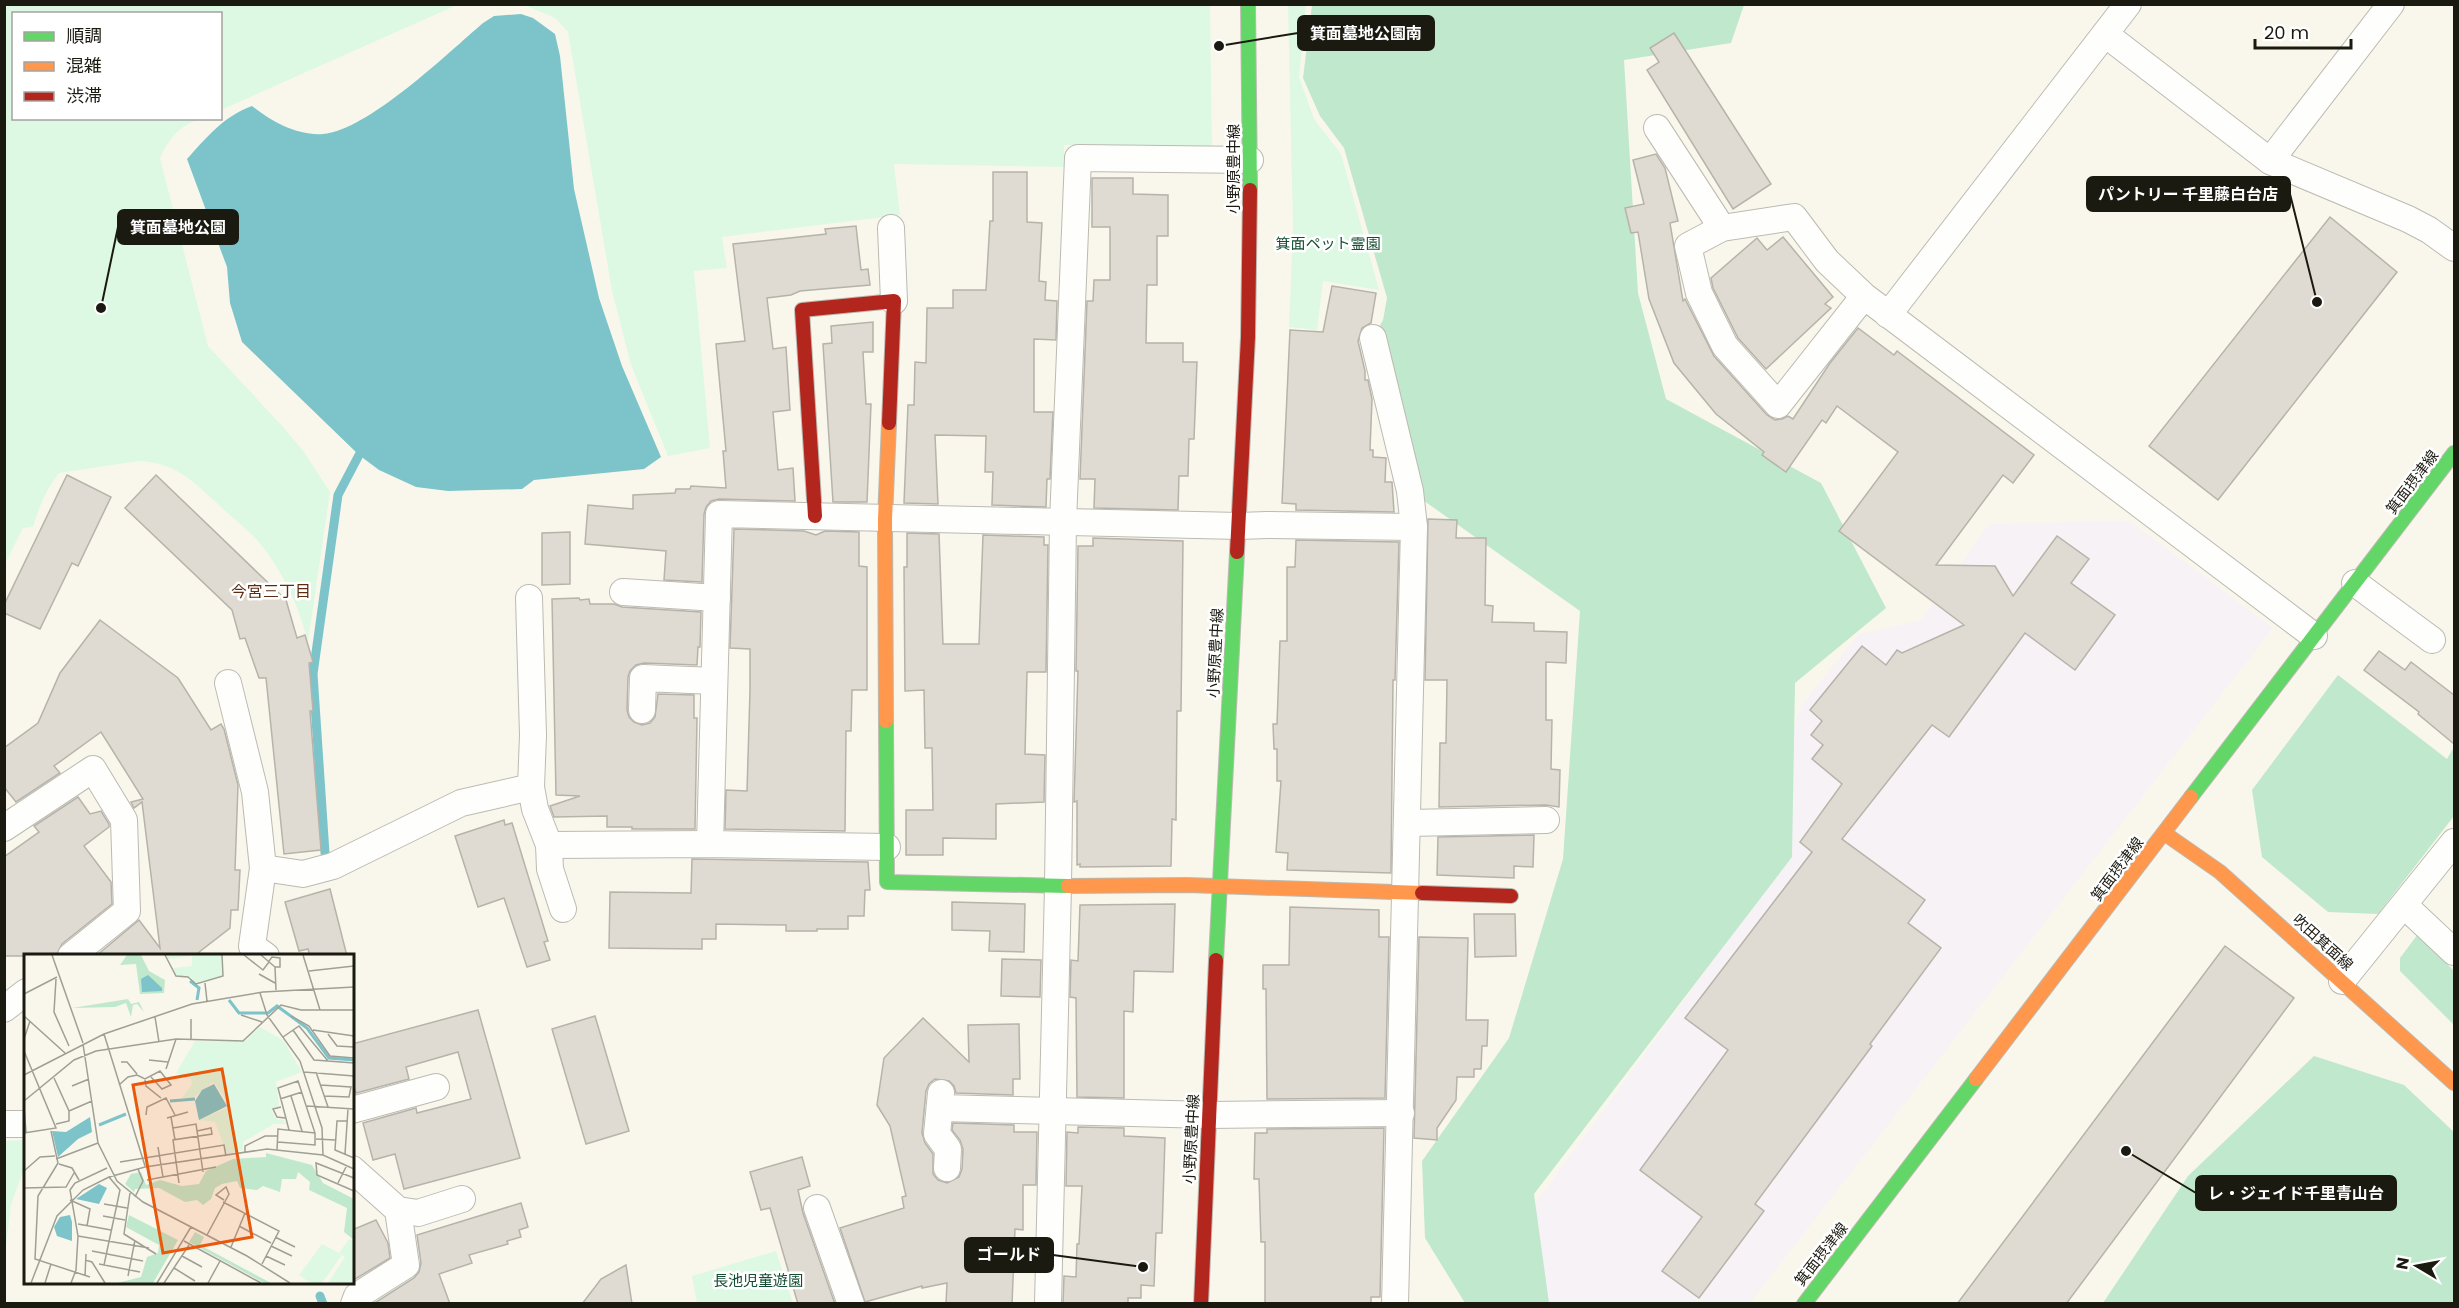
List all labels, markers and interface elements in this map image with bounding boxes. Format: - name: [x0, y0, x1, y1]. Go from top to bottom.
- legend: [12, 12, 222, 120]
- scale bar: [2255, 12, 2351, 50]
- callout: 箕面墓地公園南: [1298, 16, 1434, 50]
- text: 20 m: [2264, 20, 2309, 45]
- text: 箕面墓地公園南: [1310, 22, 1422, 45]
- text: 順調: [66, 23, 102, 48]
- text: 混雑: [66, 53, 102, 78]
- text: 渋滞: [66, 83, 102, 108]
- street label: 小野原豊中線: [1223, 124, 1244, 214]
- callout: パントリー 千里藤白台店: [2087, 177, 2290, 211]
- text: パントリー 千里藤白台店: [2098, 183, 2278, 206]
- callout: 箕面墓地公園: [118, 210, 238, 244]
- text: 箕面墓地公園: [130, 216, 226, 239]
- park label: 箕面ペット霊園: [1275, 233, 1381, 254]
- street label: 箕面摂津線: [2381, 446, 2443, 518]
- district label: 今宮三丁目: [231, 580, 311, 603]
- street label: 小野原豊中線: [1202, 608, 1228, 698]
- street label: 箕面摂津線: [2086, 833, 2148, 905]
- street label: 吹田箕面線: [2288, 909, 2358, 975]
- inset map: [24, 954, 354, 1284]
- street label: 小野原豊中線: [1178, 1094, 1204, 1184]
- callout: レ・ジェイド千里青山台: [2196, 1176, 2396, 1210]
- text: レ・ジェイド千里青山台: [2208, 1182, 2384, 1205]
- street label: 箕面摂津線: [1790, 1218, 1852, 1290]
- north arrow: [2387, 1236, 2447, 1296]
- callout: ゴールド: [965, 1238, 1053, 1272]
- text: ゴールド: [977, 1243, 1041, 1266]
- text: N: [2390, 1256, 2415, 1271]
- park label: 長池児童遊園: [713, 1270, 803, 1291]

